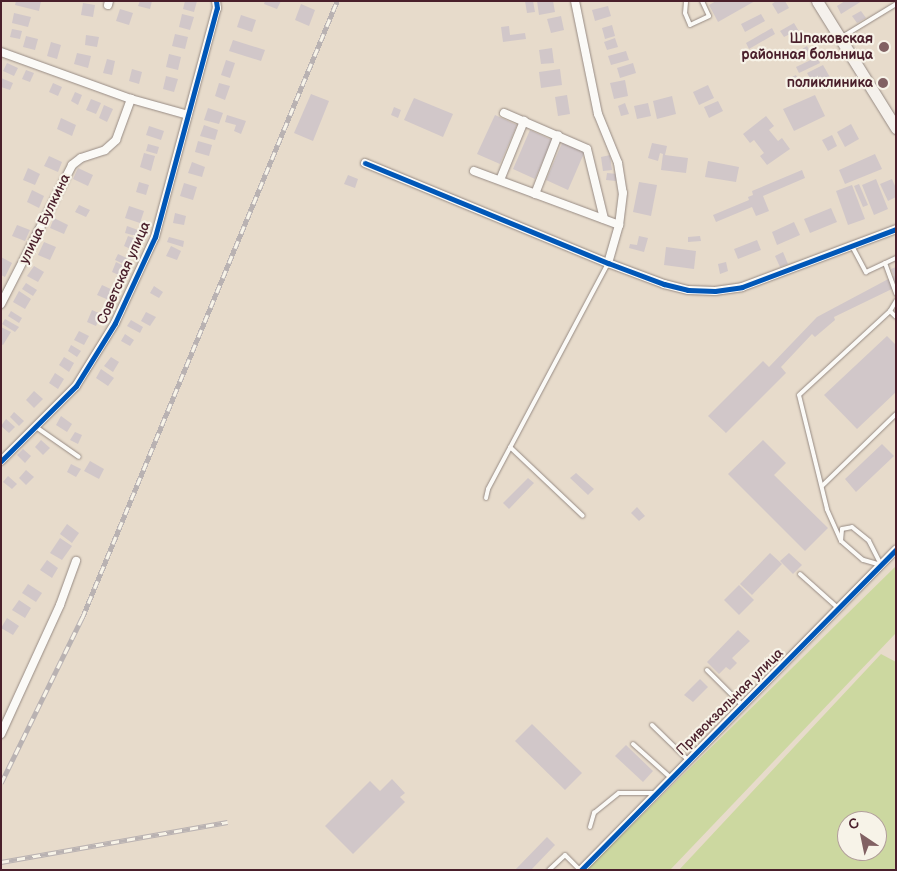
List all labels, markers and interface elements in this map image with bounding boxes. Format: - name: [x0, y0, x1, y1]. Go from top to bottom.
- place label: Шпаковская районная больница: [741, 31, 873, 64]
- marker: Шпаковская районная больница: [877, 40, 891, 54]
- place label: поликлиника: [787, 75, 873, 91]
- marker: поликлиника: [877, 77, 889, 89]
- street label: улица Булкина: [16, 171, 74, 267]
- street label: Советская улица: [94, 219, 154, 327]
- street label: Привокзальная улица: [673, 645, 787, 759]
- north arrow: [837, 811, 887, 861]
- text: С: [845, 814, 863, 834]

